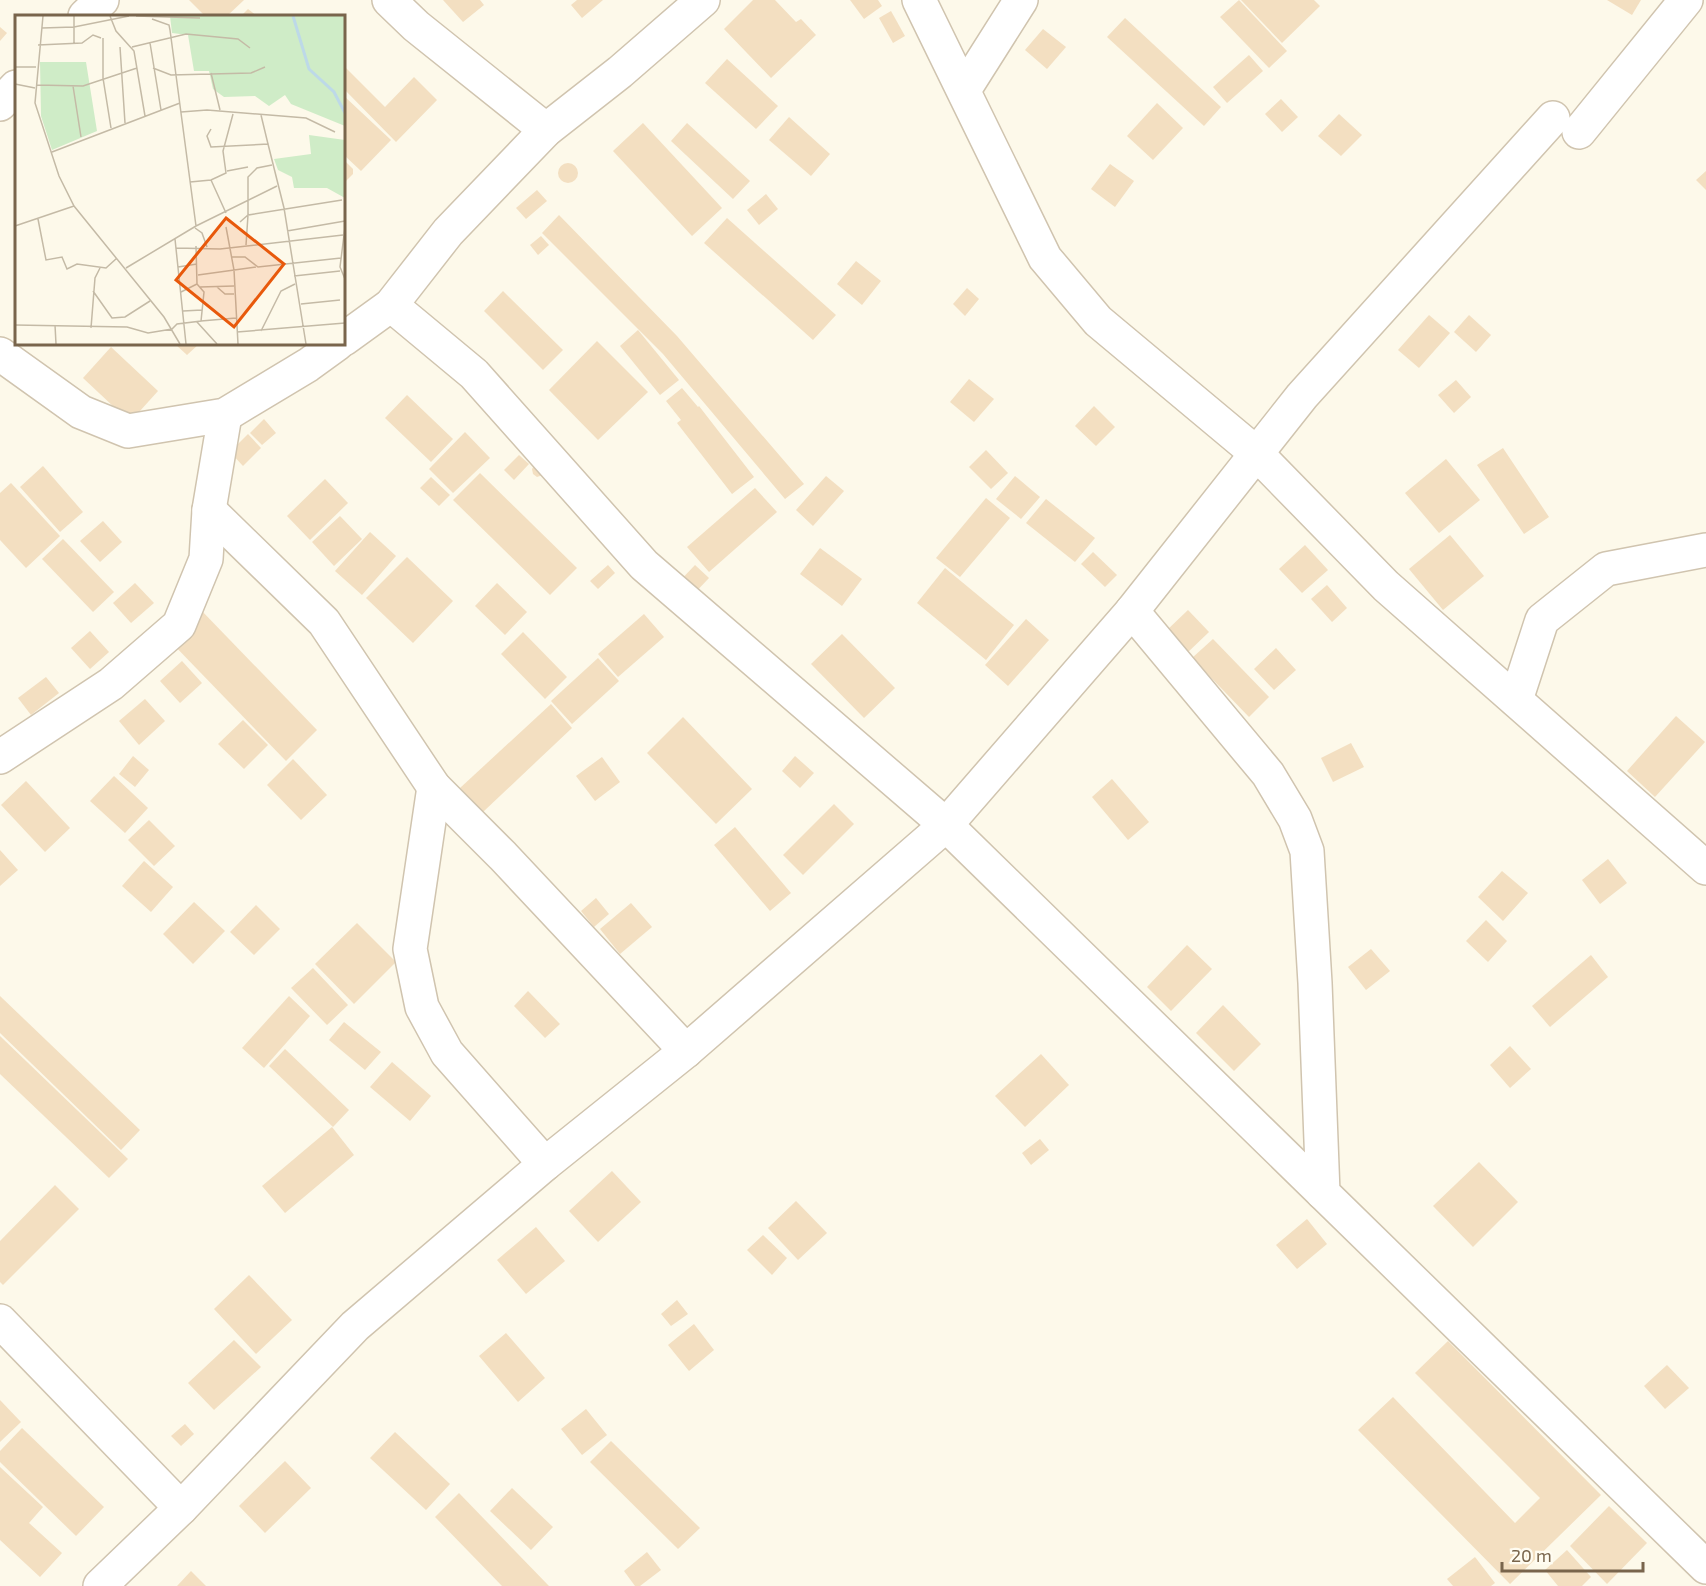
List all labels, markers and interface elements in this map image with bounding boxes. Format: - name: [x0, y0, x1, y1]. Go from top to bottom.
- inset map: [15, 15, 345, 345]
- scale bar: [1502, 1535, 1643, 1573]
- text: 20 m: [1511, 1544, 1552, 1566]

